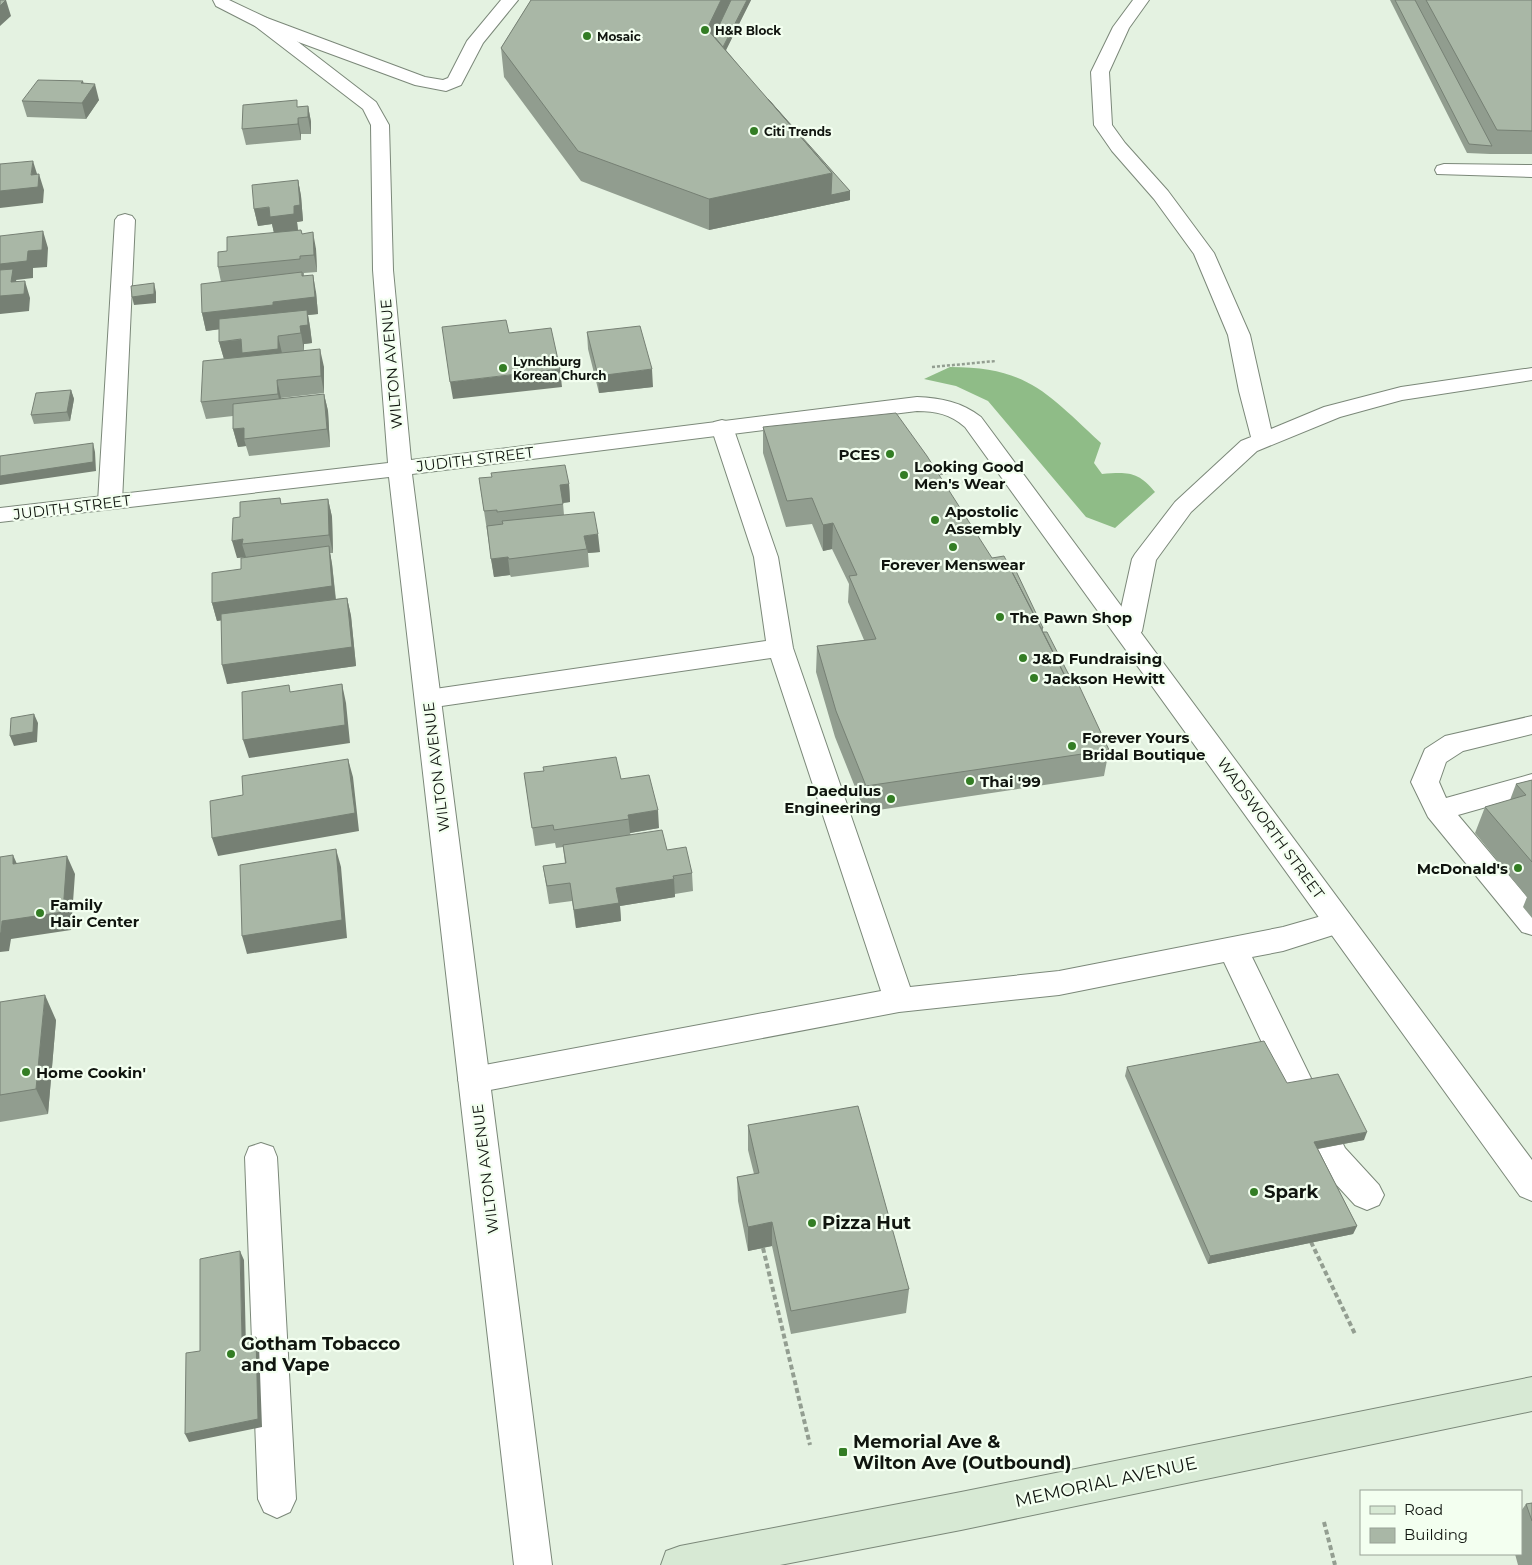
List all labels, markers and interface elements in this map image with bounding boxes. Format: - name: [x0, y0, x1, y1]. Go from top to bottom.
- place label: H&R Block: [715, 23, 781, 38]
- marker: H&R Block: [699, 24, 711, 36]
- place label: Mosaic: [597, 29, 641, 44]
- marker: Mosaic: [581, 30, 593, 42]
- place label: Citi Trends: [764, 124, 832, 139]
- marker: Citi Trends: [748, 125, 760, 137]
- street label: WILTON AVENUE: [376, 298, 406, 430]
- place label: Lynchburg Korean Church: [513, 354, 607, 383]
- marker: Lynchburg Korean Church: [497, 362, 509, 374]
- street label: JUDITH STREET: [414, 442, 535, 476]
- place label: PCES: [839, 445, 880, 464]
- marker: PCES: [884, 448, 896, 460]
- place label: Looking Good Men's Wear: [914, 457, 1024, 493]
- marker: Looking Good Men's Wear: [898, 469, 910, 481]
- street label: JUDITH STREET: [11, 490, 132, 524]
- place label: Apostolic Assembly: [944, 502, 1022, 538]
- marker: Apostolic Assembly: [929, 514, 941, 526]
- marker: Forever Menswear: [947, 541, 959, 553]
- place label: Forever Menswear: [881, 555, 1026, 574]
- place label: The Pawn Shop: [1010, 608, 1132, 627]
- marker: The Pawn Shop: [994, 611, 1006, 623]
- place label: J&D Fundraising: [1032, 649, 1162, 668]
- marker: J&D Fundraising: [1017, 652, 1029, 664]
- place label: Jackson Hewitt: [1043, 669, 1166, 688]
- marker: Jackson Hewitt: [1028, 672, 1040, 684]
- street label: WILTON AVENUE: [419, 701, 453, 833]
- place label: Forever Yours Bridal Boutique: [1082, 728, 1206, 764]
- marker: Forever Yours Bridal Boutique: [1066, 740, 1078, 752]
- street label: WADSWORTH STREET: [1213, 754, 1329, 903]
- place label: Thai '99: [980, 772, 1041, 791]
- marker: Thai '99: [964, 775, 976, 787]
- place label: Daedulus Engineering: [784, 781, 881, 817]
- marker: Daedulus Engineering: [885, 793, 897, 805]
- place label: McDonald's: [1417, 859, 1508, 878]
- marker: McDonald's: [1512, 862, 1524, 874]
- place label: Family Hair Center: [50, 895, 140, 931]
- marker: Family Hair Center: [34, 907, 46, 919]
- place label: Home Cookin': [36, 1063, 146, 1082]
- marker: Home Cookin': [20, 1066, 32, 1078]
- street label: WILTON AVENUE: [468, 1103, 502, 1235]
- place label: Spark: [1264, 1181, 1319, 1203]
- marker: Spark: [1248, 1186, 1260, 1198]
- place label: Pizza Hut: [822, 1212, 911, 1234]
- marker: Pizza Hut: [806, 1217, 818, 1229]
- place label: Gotham Tobacco and Vape: [241, 1333, 400, 1376]
- marker: Gotham Tobacco and Vape: [225, 1348, 237, 1360]
- place label: Memorial Ave & Wilton Ave (Outbound): [853, 1431, 1072, 1474]
- marker: Memorial Ave & Wilton Ave (Outbound): [837, 1446, 849, 1458]
- street label: MEMORIAL AVENUE: [1013, 1452, 1199, 1512]
- legend: [1360, 1490, 1522, 1555]
- text: Road: [1404, 1500, 1443, 1519]
- text: Building: [1404, 1525, 1468, 1544]

